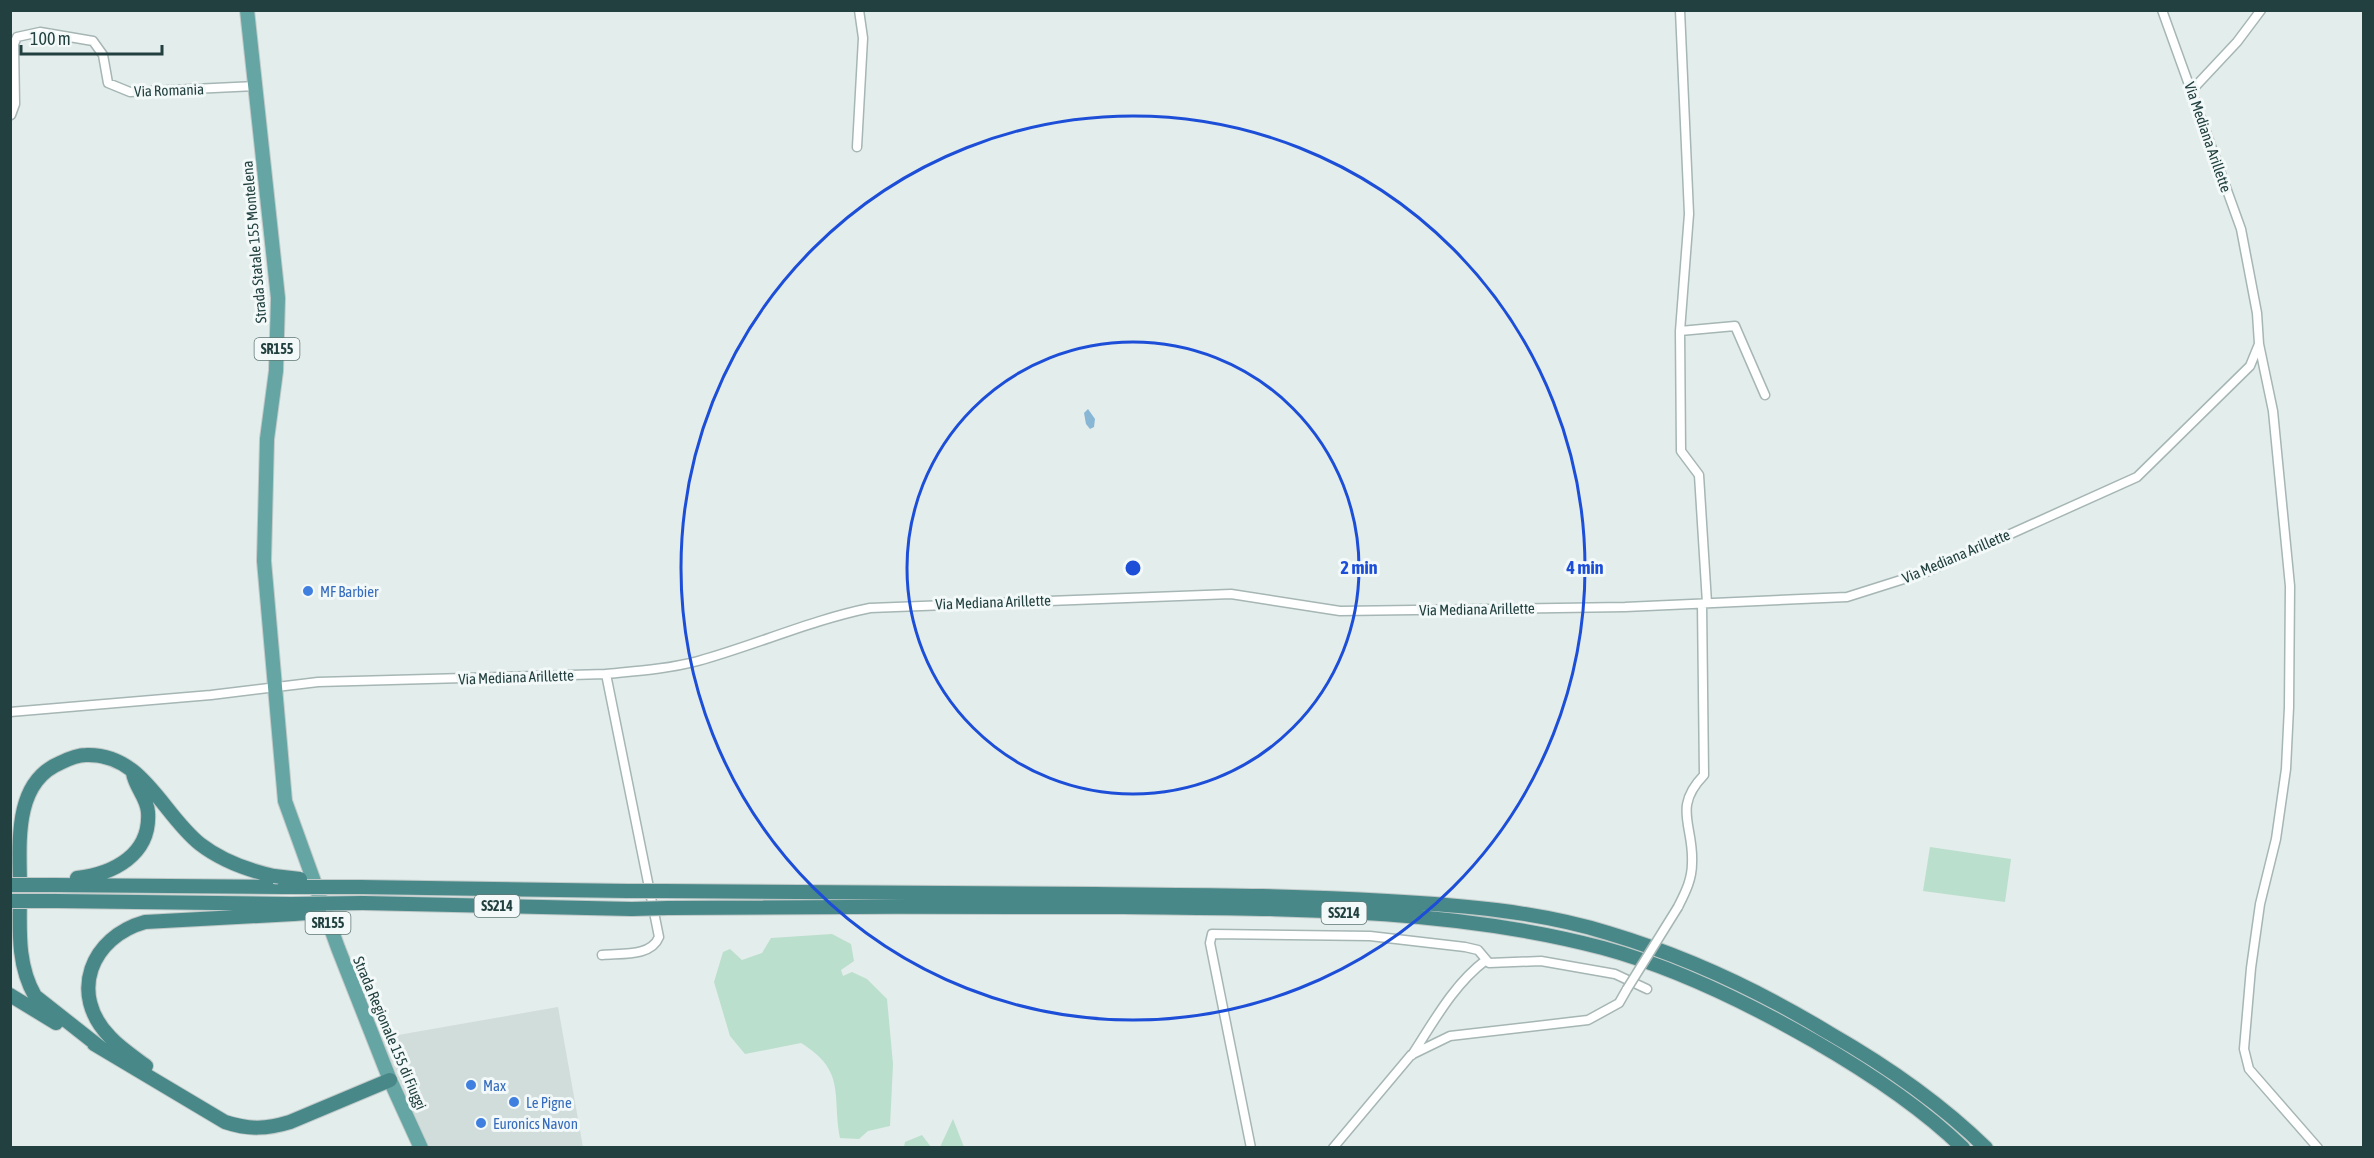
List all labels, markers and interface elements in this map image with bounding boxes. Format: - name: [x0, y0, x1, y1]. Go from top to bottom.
- scale bar: [21, 18, 162, 56]
- text: 100 m: [30, 28, 71, 49]
- street label: Via Romania: [134, 80, 204, 100]
- street label: Via Mediana Arillette: [2181, 80, 2235, 195]
- street label: Strada Statale 155 Montelena: [238, 160, 270, 324]
- road number: SR155: [254, 338, 300, 360]
- street label: Via Mediana Arillette: [1899, 526, 2013, 586]
- text: 2 min: [1341, 557, 1378, 578]
- text: 4 min: [1566, 557, 1604, 578]
- centre of rings: [1123, 558, 1143, 578]
- place label: MF Barbier: [320, 583, 379, 600]
- marker: MF Barbier: [301, 584, 315, 598]
- street label: Via Mediana Arillette: [935, 591, 1051, 613]
- street label: Via Mediana Arillette: [1419, 599, 1535, 619]
- street label: Via Mediana Arillette: [458, 666, 574, 688]
- road number: SS214: [474, 895, 520, 917]
- road number: SS214: [1322, 902, 1366, 924]
- road number: SR155: [306, 912, 350, 934]
- street label: Strada Regionale 155 di Fiuggi: [350, 954, 430, 1112]
- place label: Max: [483, 1077, 506, 1094]
- marker: Max: [464, 1078, 478, 1092]
- place label: Le Pigne: [526, 1094, 572, 1111]
- marker: Le Pigne: [507, 1095, 521, 1109]
- place label: Euronics Navon: [493, 1115, 578, 1132]
- marker: Euronics Navon: [474, 1116, 488, 1130]

